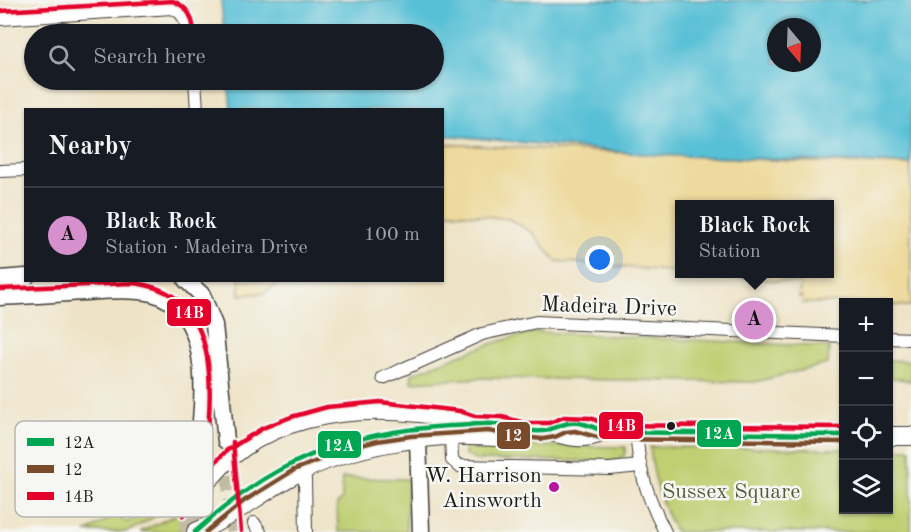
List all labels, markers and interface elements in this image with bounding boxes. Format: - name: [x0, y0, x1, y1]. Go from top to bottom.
- north arrow: [767, 18, 821, 72]
- search box: [24, 24, 444, 90]
- icon: search: [45, 41, 78, 74]
- text: Search here: [93, 46, 206, 68]
- text: Nearby: [48, 134, 132, 160]
- popup: [675, 200, 834, 278]
- text: Black Rock: [105, 211, 217, 233]
- text: Black Rock: [698, 215, 811, 237]
- text: A: [60, 225, 75, 245]
- text: 100 m: [364, 225, 420, 245]
- text: Station · Madeira Drive: [105, 238, 308, 258]
- text: Station: [698, 242, 761, 262]
- your location: [585, 245, 614, 274]
- street label: Madeira Drive: [541, 294, 677, 320]
- line badge: 14B: [166, 298, 212, 327]
- pin: A: [734, 298, 774, 342]
- map controls: [839, 298, 893, 514]
- button: +: [839, 298, 893, 352]
- text: 14B: [174, 306, 204, 322]
- button: −: [839, 352, 893, 406]
- button: locate: [839, 406, 893, 460]
- line badge: 14B: [598, 411, 644, 440]
- text: 14B: [606, 419, 636, 435]
- line badge: 12A: [696, 419, 742, 448]
- unlabelled marker: [665, 420, 677, 432]
- legend: [15, 421, 213, 517]
- line badge: 12: [496, 421, 531, 450]
- text: 12A: [704, 427, 734, 443]
- text: 12: [504, 429, 522, 445]
- line badge: 12A: [317, 430, 362, 459]
- text: 12A: [64, 436, 95, 452]
- text: 12A: [324, 439, 354, 455]
- button: layers: [839, 460, 893, 514]
- text: 12: [64, 463, 83, 479]
- place label: W. Harrison Ainsworth: [425, 465, 542, 512]
- marker: W. Harrison Ainsworth: [547, 480, 561, 494]
- park label: Sussex Square: [662, 481, 800, 503]
- text: 14B: [64, 490, 94, 506]

